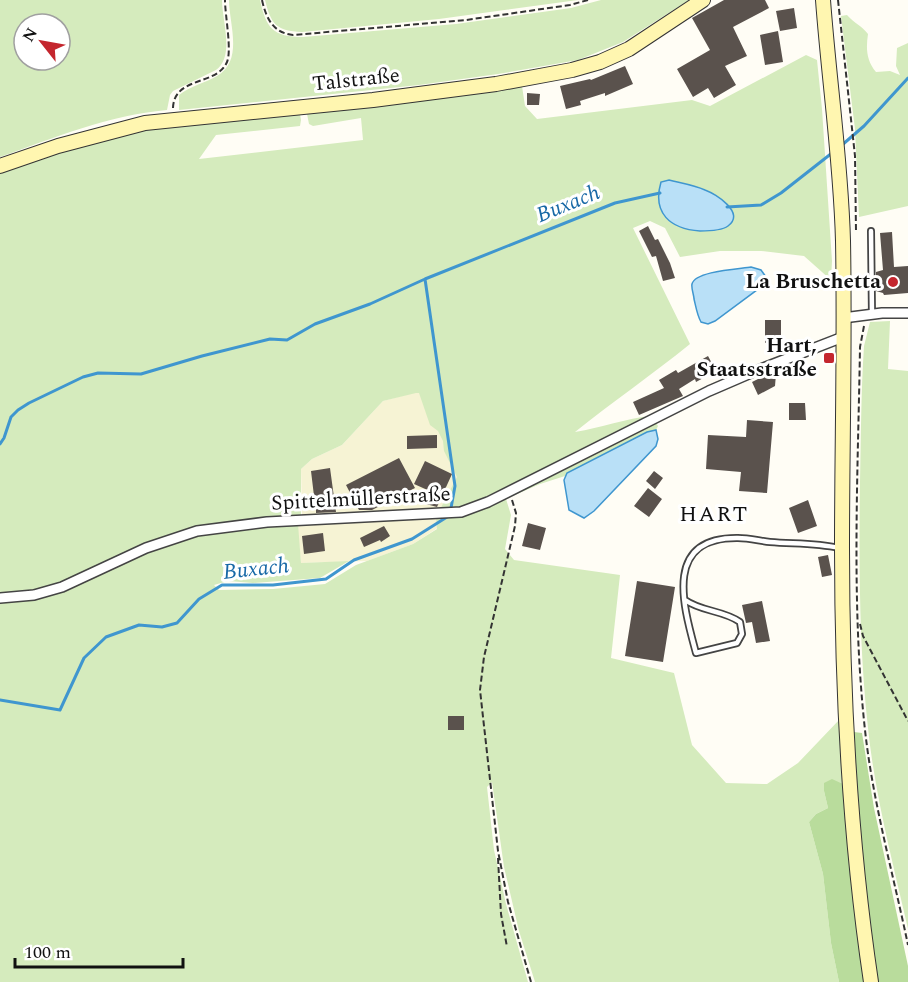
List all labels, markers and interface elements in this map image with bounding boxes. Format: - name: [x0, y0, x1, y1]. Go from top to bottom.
- north arrow: [12, 12, 72, 72]
- text: N: [16, 23, 44, 47]
- street label: Talstraße: [311, 59, 401, 101]
- water label: Buxach: [531, 176, 605, 232]
- place label: La Bruschetta: [746, 266, 881, 298]
- marker: La Bruschetta: [886, 275, 900, 289]
- place label: Hart, Staatsstraße: [697, 330, 817, 386]
- marker: Hart, Staatsstraße: [822, 351, 836, 365]
- street label: Spittelmüllerstraße: [270, 478, 452, 520]
- district label: HART: [679, 498, 749, 531]
- water label: Buxach: [221, 549, 291, 589]
- scale bar: [15, 931, 183, 969]
- text: 100 m: [24, 939, 71, 966]

